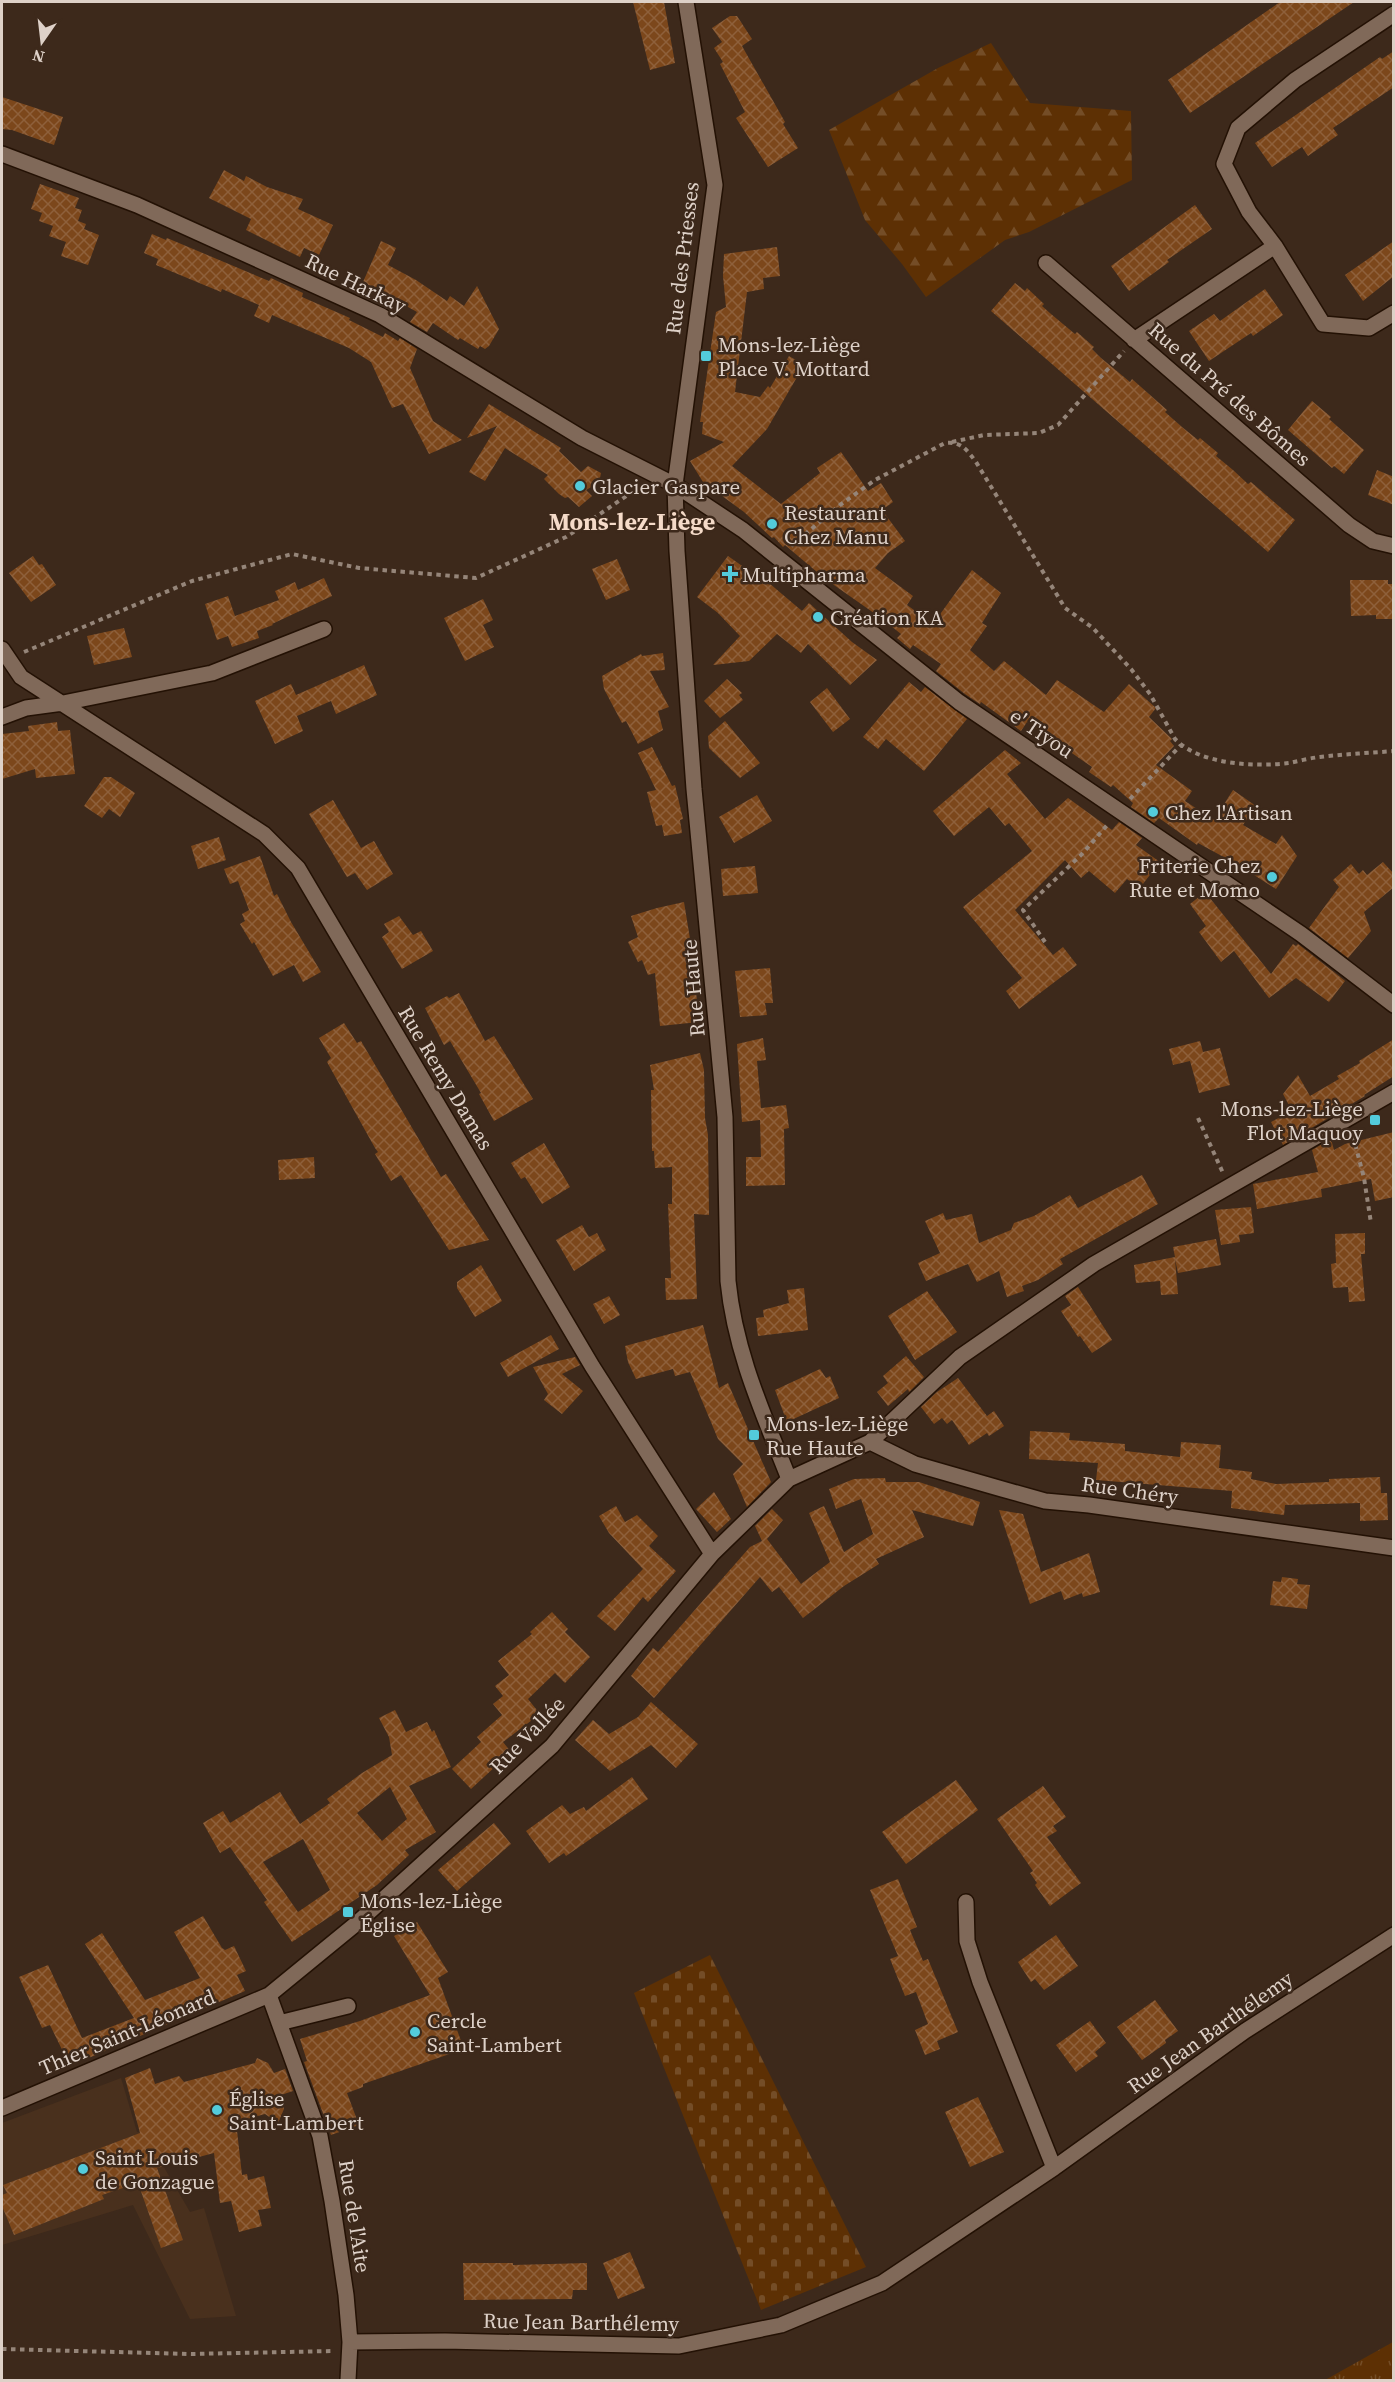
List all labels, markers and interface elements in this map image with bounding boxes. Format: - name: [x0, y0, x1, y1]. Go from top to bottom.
- north arrow: [12, 12, 72, 72]
- text: N: [30, 44, 47, 69]
- street label: Rue des Priesses: [658, 180, 706, 336]
- street label: Rue Harkay: [301, 246, 412, 320]
- street label: Rue du Pré des Bômes: [1143, 315, 1317, 473]
- place label: Mons-lez-Liège Place V. Mottard: [718, 330, 870, 383]
- marker: Mons-lez-Liège Place V. Mottard: [699, 349, 713, 363]
- place label: Glacier Gaspare: [592, 472, 740, 501]
- marker: Glacier Gaspare: [573, 479, 587, 493]
- place label: Restaurant Chez Manu: [784, 498, 889, 551]
- district label: Mons-lez-Liège: [549, 505, 715, 538]
- marker: Restaurant Chez Manu: [765, 517, 779, 531]
- place label: Multipharma: [742, 560, 866, 589]
- marker: Multipharma: [723, 567, 737, 581]
- place label: Création KA: [830, 603, 944, 632]
- marker: Création KA: [811, 610, 825, 624]
- street label: e' Tiyou: [1004, 701, 1080, 765]
- place label: Chez l'Artisan: [1165, 798, 1293, 827]
- marker: Chez l'Artisan: [1146, 805, 1160, 819]
- place label: Friterie Chez Rute et Momo: [1129, 851, 1260, 904]
- marker: Friterie Chez Rute et Momo: [1265, 870, 1279, 884]
- street label: Rue Haute: [674, 938, 712, 1038]
- street label: Rue Remy Damas: [391, 1000, 501, 1156]
- place label: Mons-lez-Liège Flot Maquoy: [1221, 1094, 1363, 1147]
- marker: Mons-lez-Liège Flot Maquoy: [1368, 1113, 1382, 1127]
- place label: Mons-lez-Liège Rue Haute: [766, 1409, 908, 1462]
- marker: Mons-lez-Liège Rue Haute: [747, 1428, 761, 1442]
- street label: Rue Chéry: [1080, 1469, 1181, 1511]
- street label: Rue Vallée: [483, 1690, 571, 1780]
- place label: Mons-lez-Liège Église: [360, 1886, 502, 1939]
- marker: Mons-lez-Liège Église: [341, 1905, 355, 1919]
- street label: Rue Jean Barthélemy: [1121, 1964, 1299, 2100]
- street label: Thier Saint-Léonard: [35, 1982, 219, 2082]
- place label: Cercle Saint-Lambert: [427, 2006, 562, 2059]
- marker: Cercle Saint-Lambert: [408, 2025, 422, 2039]
- place label: Église Saint-Lambert: [229, 2084, 364, 2137]
- marker: Église Saint-Lambert: [210, 2103, 224, 2117]
- place label: Saint Louis de Gonzague: [95, 2143, 215, 2196]
- street label: Rue de l'Aite: [332, 2157, 378, 2275]
- marker: Saint Louis de Gonzague: [76, 2162, 90, 2176]
- street label: Rue Jean Barthélemy: [483, 2306, 680, 2338]

